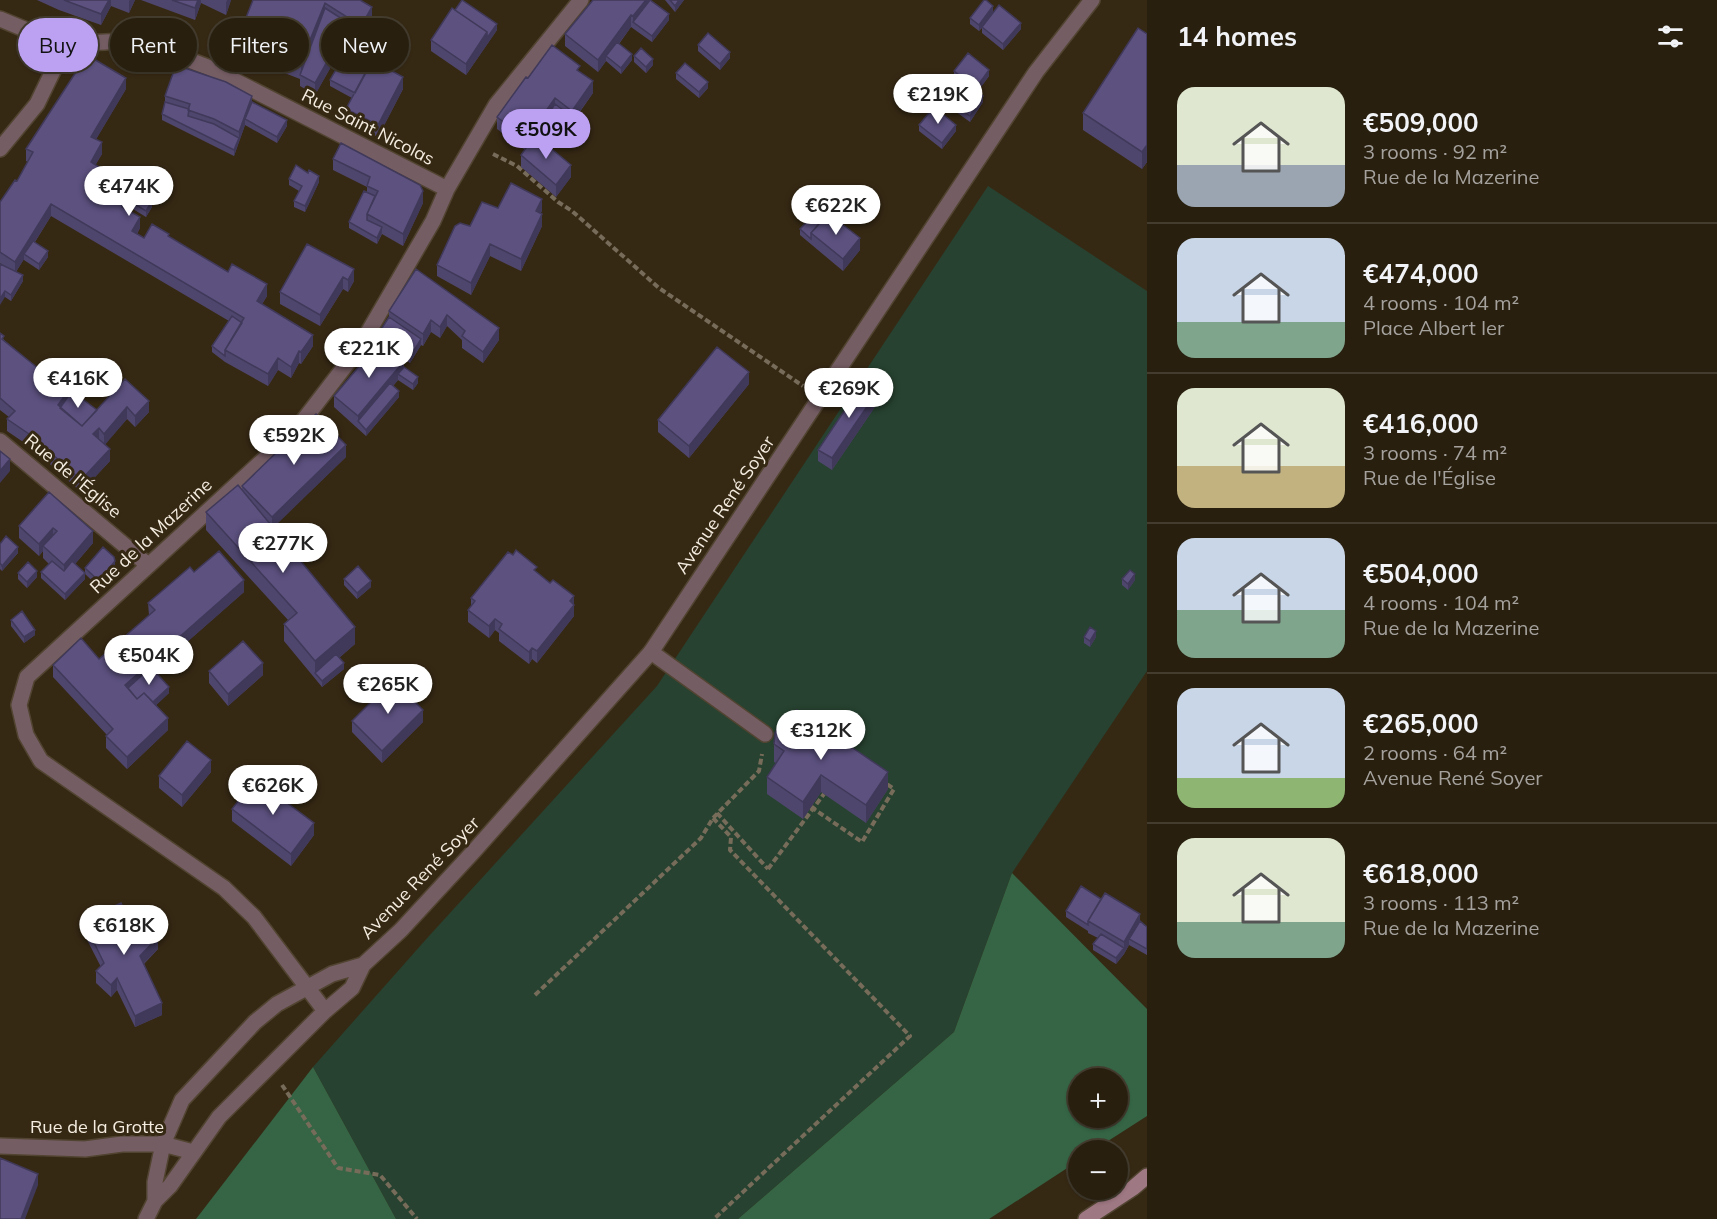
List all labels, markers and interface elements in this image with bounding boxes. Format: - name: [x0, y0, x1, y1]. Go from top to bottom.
- chip: Buy: [18, 18, 98, 72]
- chip: Rent: [110, 18, 197, 72]
- chip: Filters: [209, 18, 309, 72]
- chip: New: [321, 18, 409, 72]
- text: 14 homes: [1177, 20, 1297, 53]
- icon: filters: [1654, 20, 1687, 53]
- pin: €219K: [896, 74, 980, 125]
- text: €219K: [907, 81, 969, 106]
- street label: Rue Saint Nicolas: [298, 83, 439, 170]
- text: €509,000: [1363, 106, 1479, 139]
- pin: €509K: [504, 109, 588, 160]
- icon: home: [1225, 111, 1297, 183]
- text: €509K: [515, 116, 577, 141]
- text: 3 rooms · 92 m²: [1363, 139, 1507, 164]
- text: Rue de la Mazerine: [1363, 164, 1539, 189]
- pin: €474K: [87, 166, 171, 217]
- text: €474K: [98, 173, 160, 198]
- pin: €622K: [794, 185, 878, 236]
- text: €622K: [805, 192, 867, 217]
- text: €474,000: [1363, 257, 1479, 290]
- icon: home: [1225, 262, 1297, 334]
- text: 4 rooms · 104 m²: [1363, 290, 1519, 315]
- text: Place Albert Ier: [1363, 315, 1504, 340]
- pin: €221K: [327, 328, 411, 379]
- text: €221K: [338, 335, 400, 360]
- pin: €416K: [36, 358, 120, 409]
- text: €416K: [47, 365, 109, 390]
- pin: €269K: [807, 368, 891, 419]
- text: €269K: [818, 375, 880, 400]
- text: €416,000: [1363, 407, 1479, 440]
- icon: home: [1225, 412, 1297, 484]
- pin: €592K: [252, 415, 336, 466]
- text: €592K: [263, 422, 325, 447]
- street label: Rue de l'Église: [20, 428, 127, 523]
- street label: Avenue René Soyer: [670, 431, 780, 578]
- text: 3 rooms · 74 m²: [1363, 440, 1507, 465]
- text: Rue de l'Église: [1363, 465, 1496, 490]
- street label: Rue de la Mazerine: [85, 473, 217, 598]
- pin: €277K: [241, 523, 325, 574]
- text: €277K: [252, 530, 314, 555]
- text: €504,000: [1363, 557, 1479, 590]
- icon: home: [1225, 562, 1297, 634]
- text: 4 rooms · 104 m²: [1363, 590, 1519, 615]
- text: Rue de la Mazerine: [1363, 615, 1539, 640]
- pin: €504K: [107, 635, 191, 686]
- text: €504K: [118, 642, 180, 667]
- pin: €265K: [346, 664, 430, 715]
- text: €265K: [357, 671, 419, 696]
- text: €265,000: [1363, 707, 1479, 740]
- pin: €312K: [779, 710, 863, 761]
- icon: home: [1225, 712, 1297, 784]
- text: €312K: [790, 717, 852, 742]
- text: 2 rooms · 64 m²: [1363, 740, 1507, 765]
- pin: €626K: [231, 765, 315, 816]
- text: Avenue René Soyer: [1363, 765, 1543, 790]
- text: €626K: [242, 772, 304, 797]
- street label: Avenue René Soyer: [355, 811, 484, 944]
- text: €618,000: [1363, 857, 1479, 890]
- icon: home: [1225, 862, 1297, 934]
- text: 3 rooms · 113 m²: [1363, 890, 1519, 915]
- pin: €618K: [82, 905, 166, 956]
- text: €618K: [93, 912, 155, 937]
- text: Rue de la Mazerine: [1363, 915, 1539, 940]
- map controls: [1068, 1068, 1128, 1200]
- button: +: [1068, 1068, 1128, 1128]
- street label: Rue de la Grotte: [30, 1115, 164, 1138]
- button: −: [1068, 1140, 1128, 1200]

